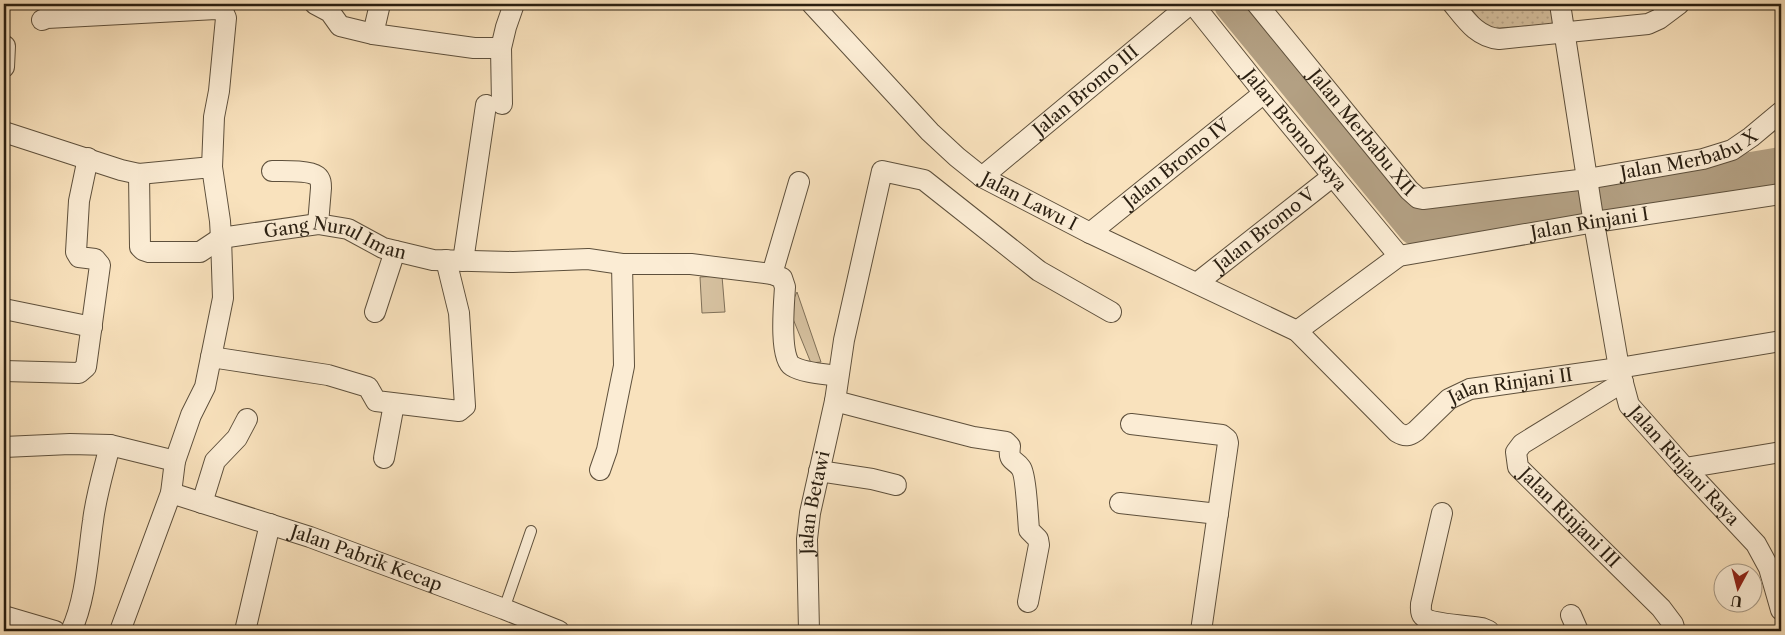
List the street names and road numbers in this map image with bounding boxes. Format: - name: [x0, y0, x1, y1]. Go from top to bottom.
- street label: Jalan Bromo III: [1026, 40, 1143, 143]
- street label: Jalan Bromo Raya: [1236, 62, 1352, 196]
- street label: Jalan Merbabu XII: [1302, 63, 1419, 201]
- street label: Jalan Bromo IV: [1117, 113, 1235, 215]
- street label: Jalan Merbabu X: [1616, 124, 1763, 185]
- street label: Jalan Lawu I: [975, 166, 1081, 235]
- street label: Jalan Bromo V: [1207, 183, 1320, 278]
- street label: Jalan Rinjani I: [1526, 203, 1650, 245]
- street label: Gang Nurul Iman: [262, 212, 408, 264]
- street label: Jalan Rinjani II: [1442, 364, 1574, 410]
- street label: Jalan Rinjani Raya: [1622, 399, 1744, 530]
- street label: Jalan Betawi: [796, 448, 835, 558]
- street label: Jalan Rinjani III: [1512, 461, 1625, 572]
- street label: Jalan Pabrik Kecap: [285, 520, 445, 596]

